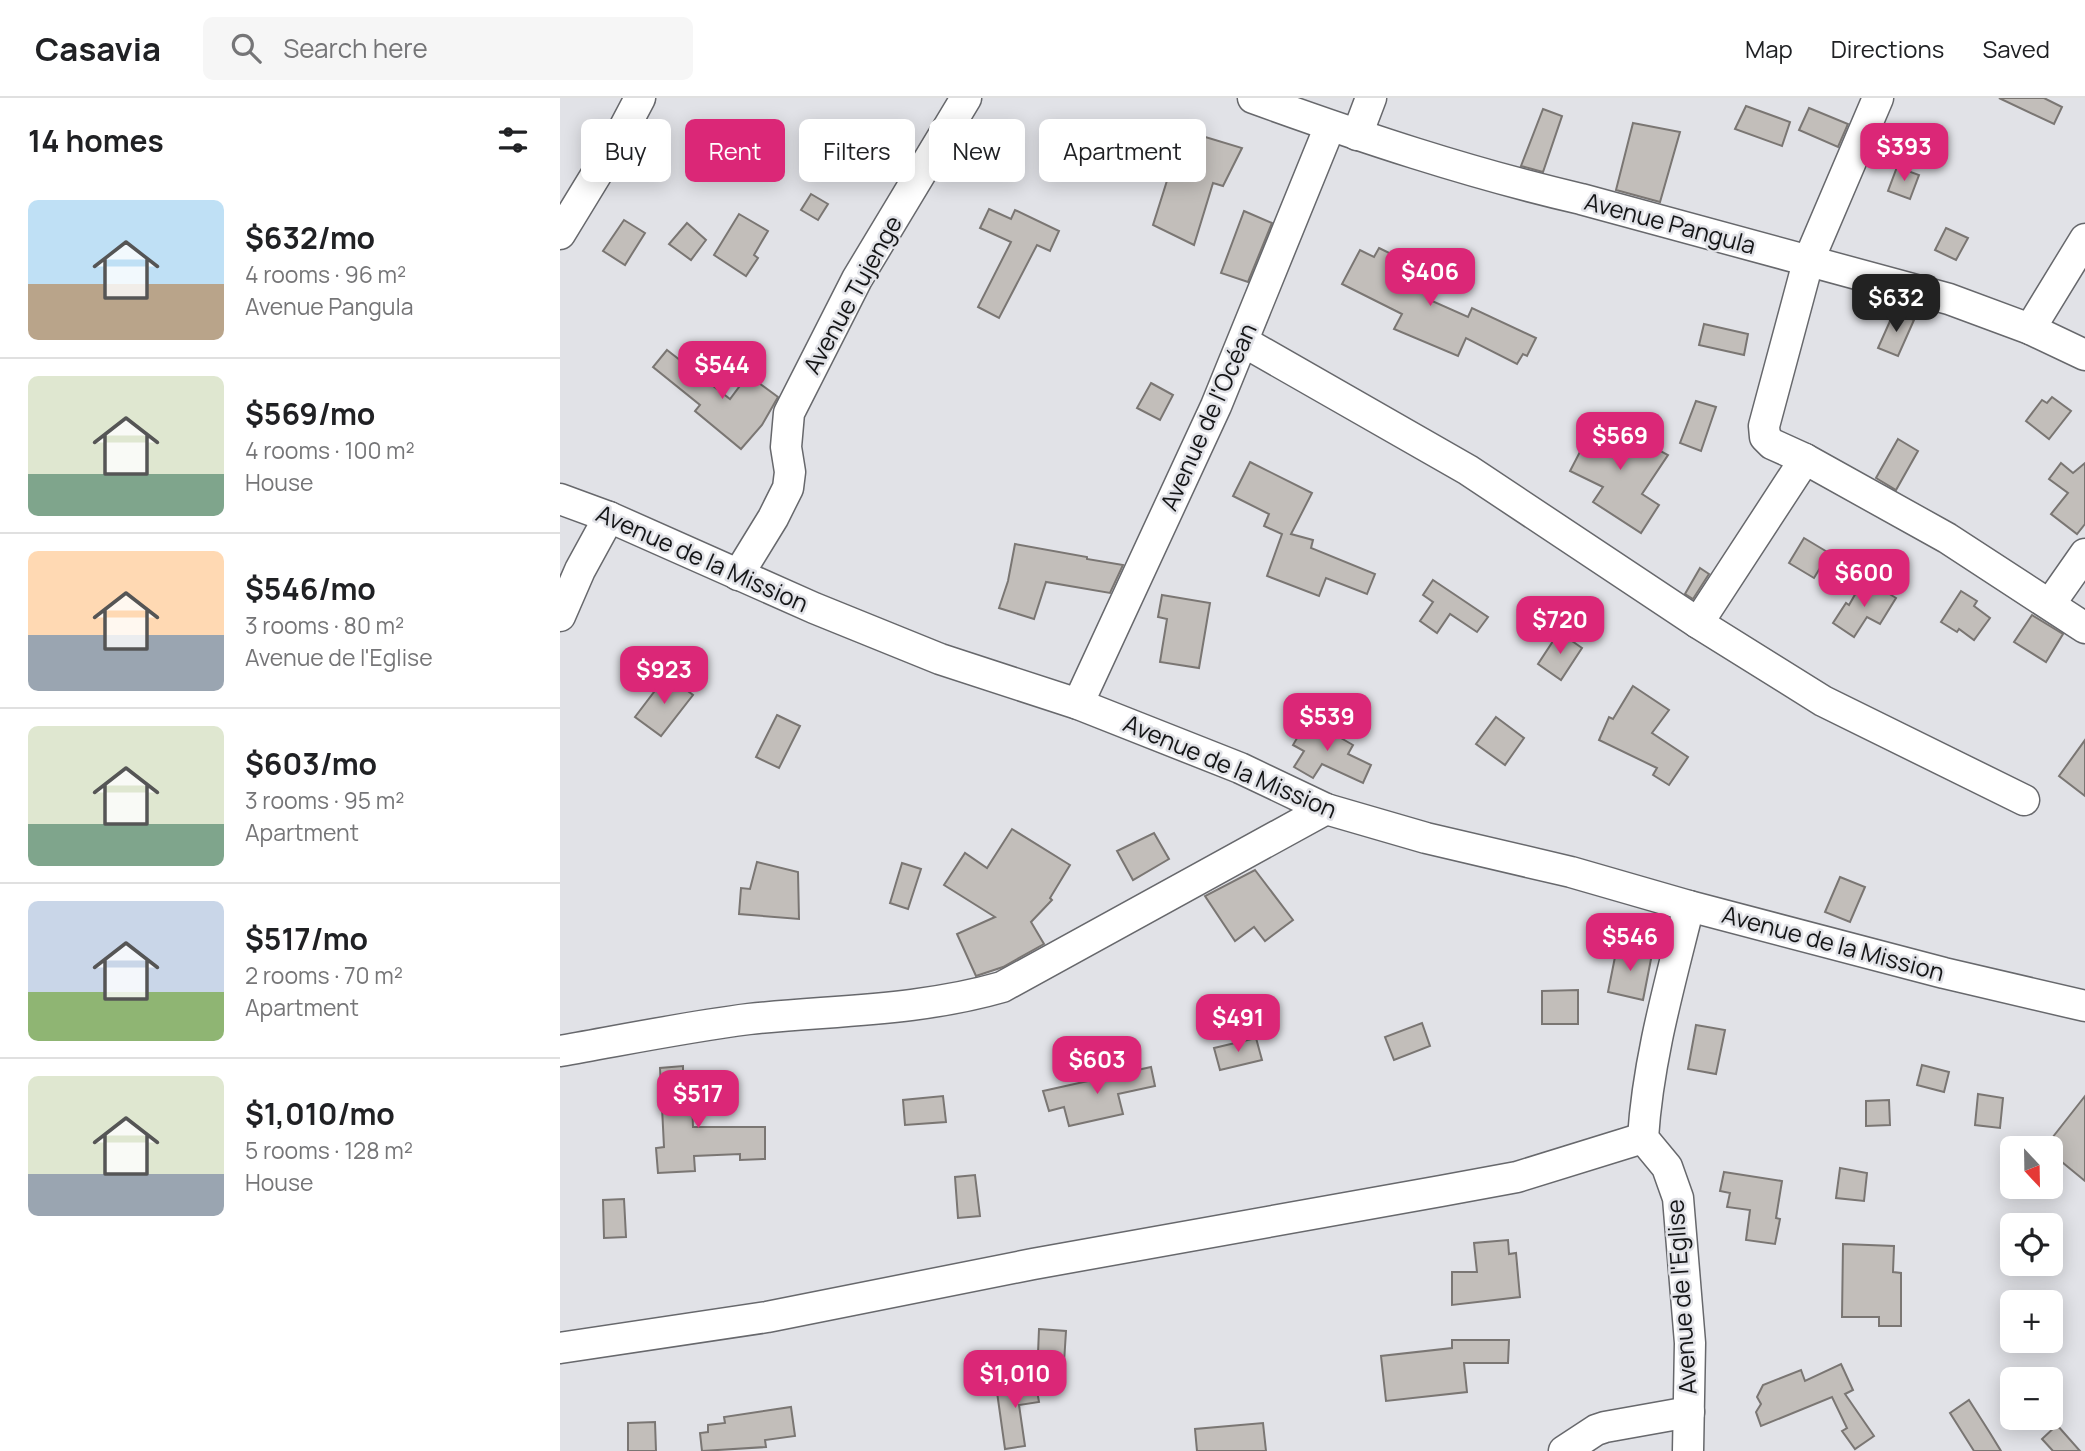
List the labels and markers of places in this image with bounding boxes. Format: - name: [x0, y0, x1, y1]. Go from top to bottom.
- pin: $393: [1863, 123, 1945, 183]
- pin: $406: [1389, 248, 1471, 308]
- pin: $632: [1855, 274, 1937, 334]
- pin: $544: [681, 342, 763, 401]
- pin: $569: [1579, 412, 1661, 472]
- pin: $600: [1823, 550, 1905, 609]
- pin: $720: [1519, 596, 1601, 656]
- pin: $923: [623, 646, 705, 706]
- pin: $539: [1286, 694, 1368, 753]
- pin: $546: [1589, 914, 1671, 973]
- pin: $491: [1197, 995, 1279, 1054]
- pin: $603: [1056, 1037, 1138, 1096]
- pin: $517: [657, 1070, 739, 1130]
- pin: $1,010: [958, 1350, 1072, 1410]

